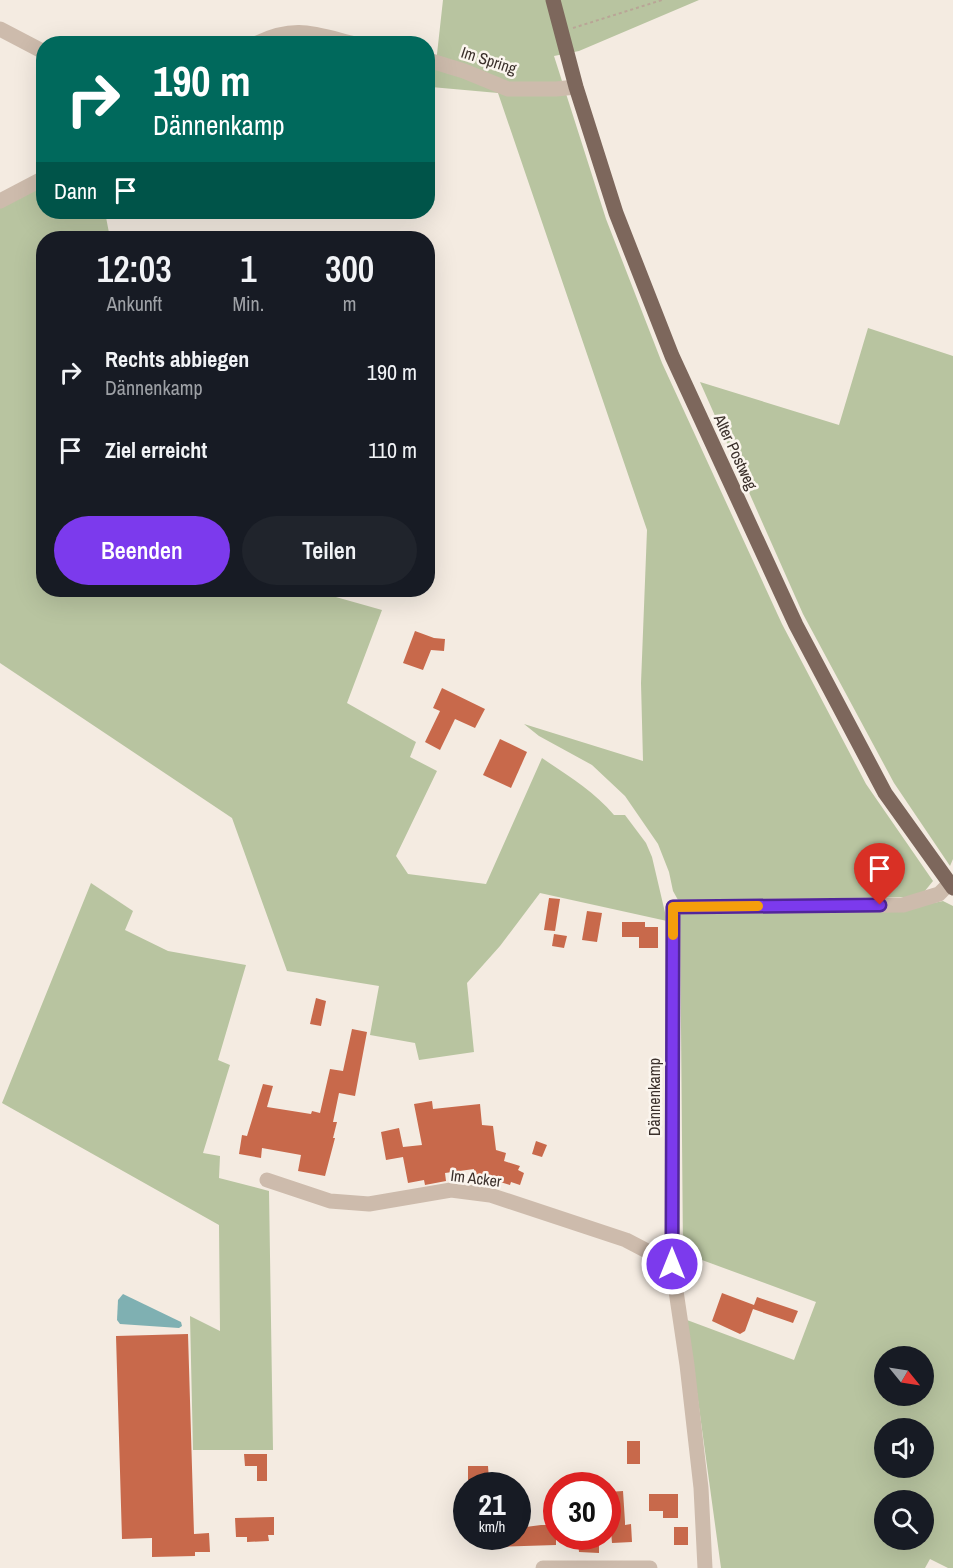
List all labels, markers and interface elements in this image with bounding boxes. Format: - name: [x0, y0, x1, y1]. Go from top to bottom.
- street label: Im Spring: [459, 41, 520, 79]
- text: 190 m: [153, 53, 251, 109]
- icon: right: [54, 60, 132, 138]
- text: Dännenkamp: [153, 107, 285, 143]
- icon: arrive: [109, 174, 142, 207]
- text: Dann: [54, 176, 97, 206]
- text: 12:03: [97, 245, 172, 293]
- text: 1: [240, 245, 257, 293]
- text: 300: [325, 245, 374, 293]
- text: Ankunft: [106, 290, 162, 317]
- text: Min.: [232, 290, 264, 317]
- text: m: [343, 290, 356, 317]
- text: Rechts abbiegen: [105, 344, 249, 374]
- icon: right: [54, 356, 87, 389]
- text: 190 m: [367, 357, 417, 387]
- text: Dännenkamp: [105, 374, 203, 401]
- street label: Alter Postweg: [709, 410, 763, 494]
- icon: arrive: [54, 434, 87, 467]
- text: Ziel erreicht: [105, 435, 207, 465]
- text: 110 m: [368, 435, 417, 465]
- button: Beenden: [54, 516, 230, 585]
- button: Teilen: [242, 516, 417, 585]
- pin: [854, 843, 905, 905]
- icon: arrive: [863, 852, 896, 885]
- street label: Dännenkamp: [643, 1058, 665, 1136]
- street label: Im Acker: [449, 1164, 503, 1192]
- position arrow: [640, 1232, 704, 1296]
- north arrow: [874, 1346, 934, 1406]
- map controls: [874, 1346, 934, 1550]
- button: sound: [874, 1418, 934, 1478]
- speed limit sign: 30: [543, 1472, 621, 1550]
- text: 21: [478, 1484, 506, 1524]
- button: search: [874, 1490, 934, 1550]
- text: km/h: [479, 1516, 505, 1537]

